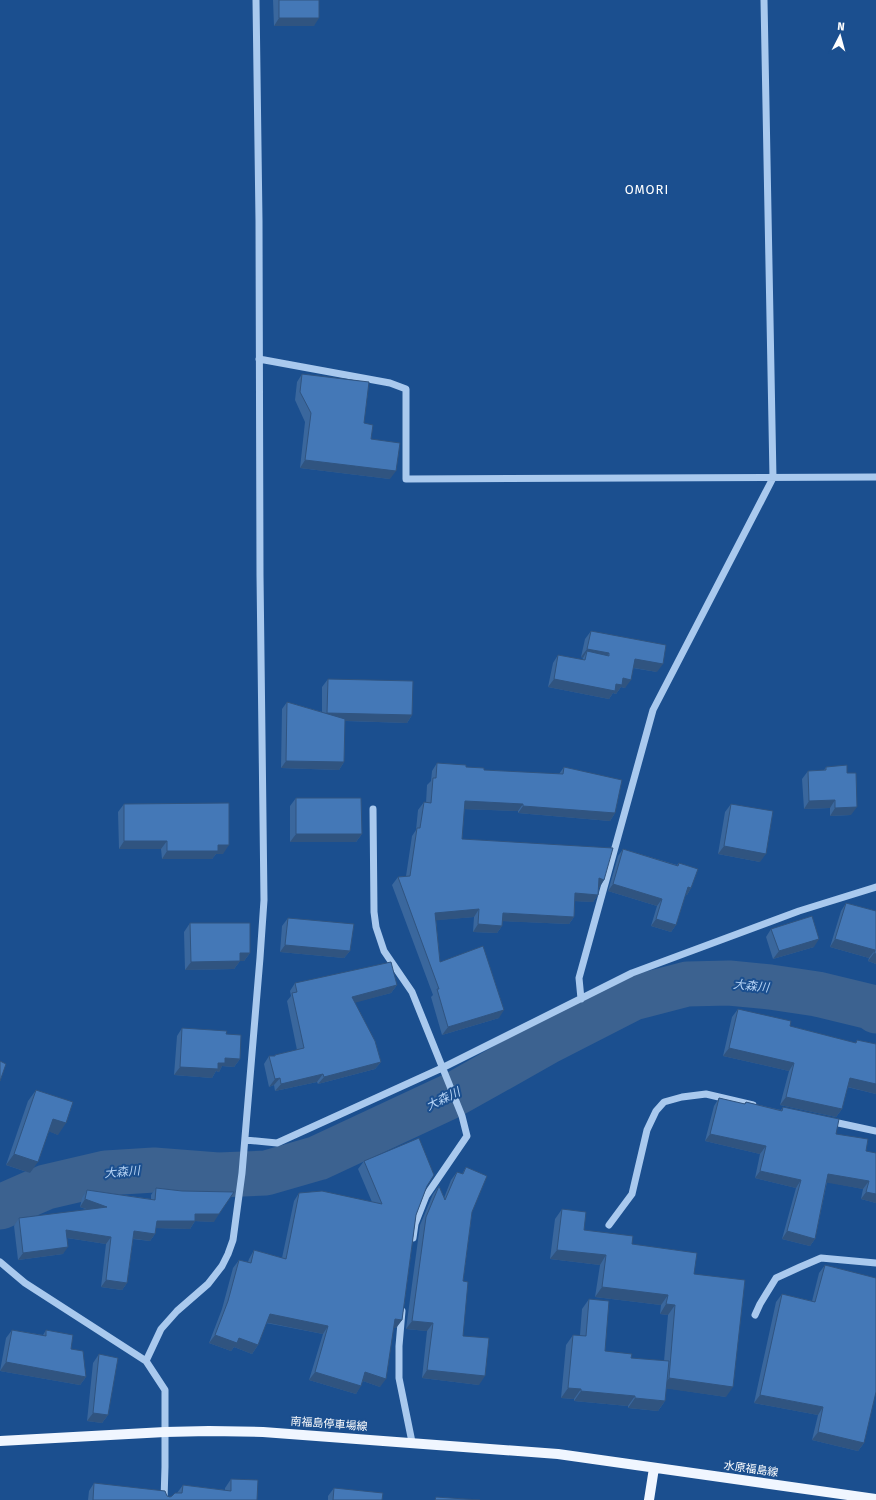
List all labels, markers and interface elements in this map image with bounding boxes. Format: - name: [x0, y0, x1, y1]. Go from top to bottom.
- north arrow: [820, 16, 860, 56]
- text: N: [837, 20, 845, 33]
- district label: OMORI: [625, 182, 669, 197]
- water label: 大森川: [732, 977, 772, 995]
- water label: 大森川: [424, 1084, 464, 1113]
- water label: 大森川: [103, 1163, 143, 1181]
- street label: 南福島停車場線: [290, 1415, 368, 1433]
- street label: 水原福島線: [723, 1459, 779, 1479]

